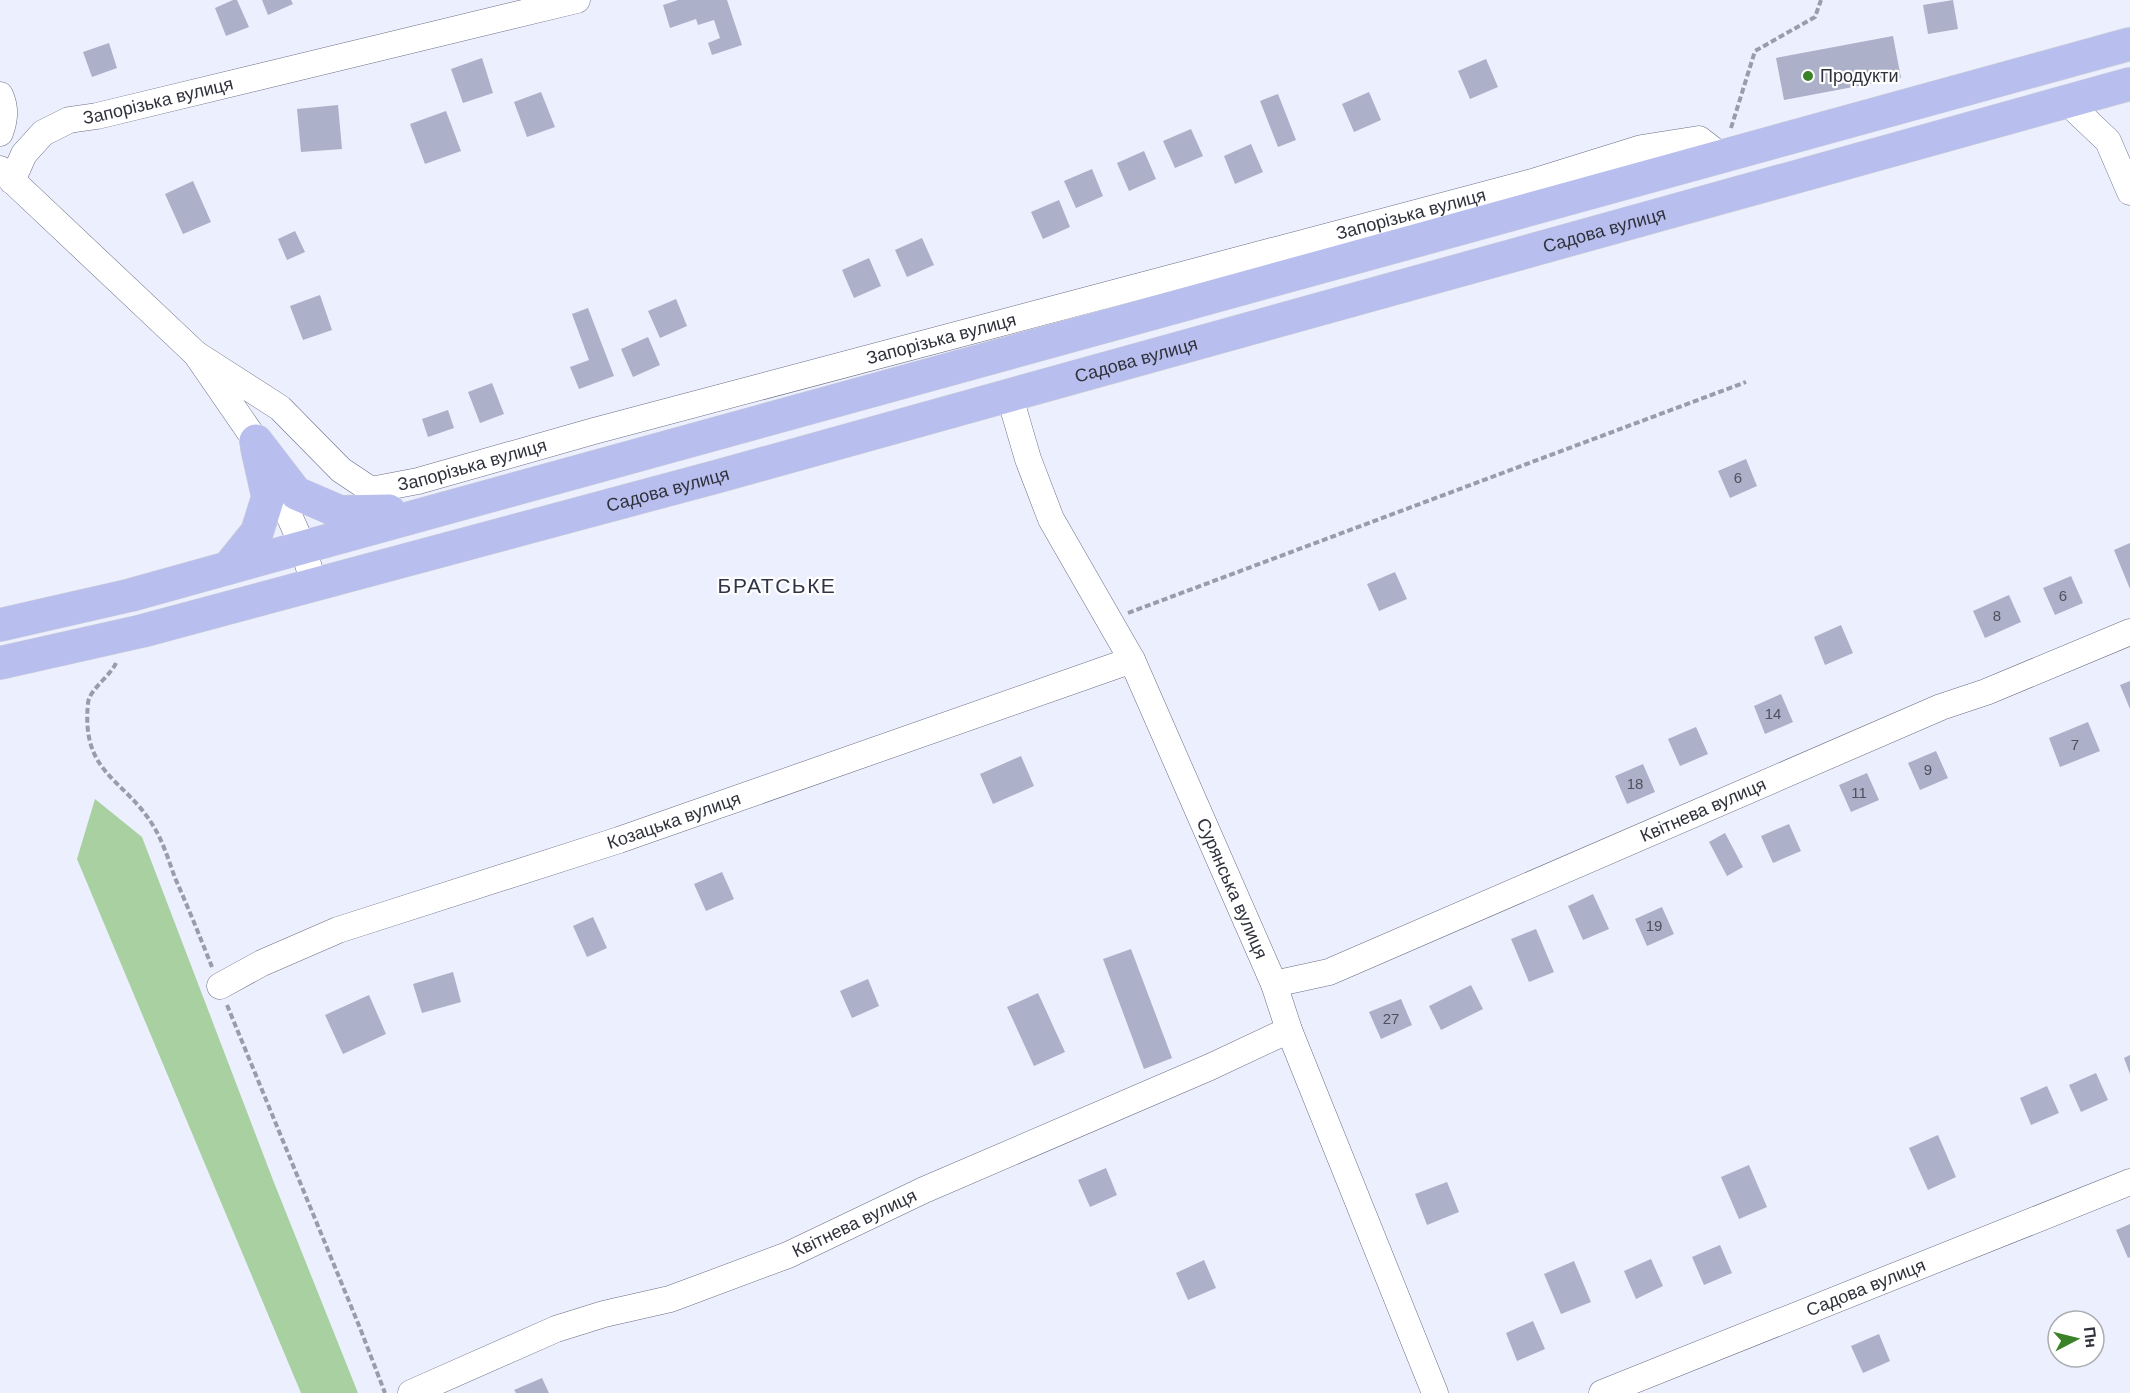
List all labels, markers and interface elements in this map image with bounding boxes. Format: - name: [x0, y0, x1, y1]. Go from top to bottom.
- place label: Продукти: [1820, 66, 1898, 86]
- marker: Продукти: [1801, 69, 1815, 83]
- street label: Запорізька вулиця: [81, 73, 235, 128]
- street label: Запорізька вулиця: [1334, 185, 1488, 244]
- street label: Садова вулиця: [1541, 203, 1668, 257]
- street label: Запорізька вулиця: [864, 309, 1018, 368]
- street label: Садова вулиця: [1073, 334, 1200, 387]
- street label: Запорізька вулиця: [396, 435, 549, 495]
- street label: Садова вулиця: [604, 464, 732, 516]
- house number: 6: [1734, 469, 1742, 486]
- district label: БРАТСЬКЕ: [718, 574, 836, 597]
- house number: 6: [2059, 587, 2067, 604]
- house number: 8: [1993, 607, 2001, 624]
- house number: 14: [1765, 705, 1781, 722]
- house number: 7: [2071, 736, 2079, 753]
- house number: 9: [1924, 761, 1932, 778]
- street label: Квітнева вулиця: [1637, 774, 1769, 846]
- house number: 18: [1627, 775, 1643, 792]
- house number: 11: [1851, 784, 1867, 801]
- street label: Козацька вулиця: [605, 788, 743, 853]
- street label: Сурянська вулиця: [1193, 815, 1272, 962]
- house number: 19: [1646, 917, 1662, 934]
- house number: 27: [1383, 1010, 1399, 1027]
- street label: Квітнева вулиця: [789, 1185, 920, 1261]
- street label: Садова вулиця: [1803, 1255, 1928, 1320]
- north arrow: [2046, 1309, 2106, 1369]
- text: Пн: [2081, 1326, 2100, 1349]

